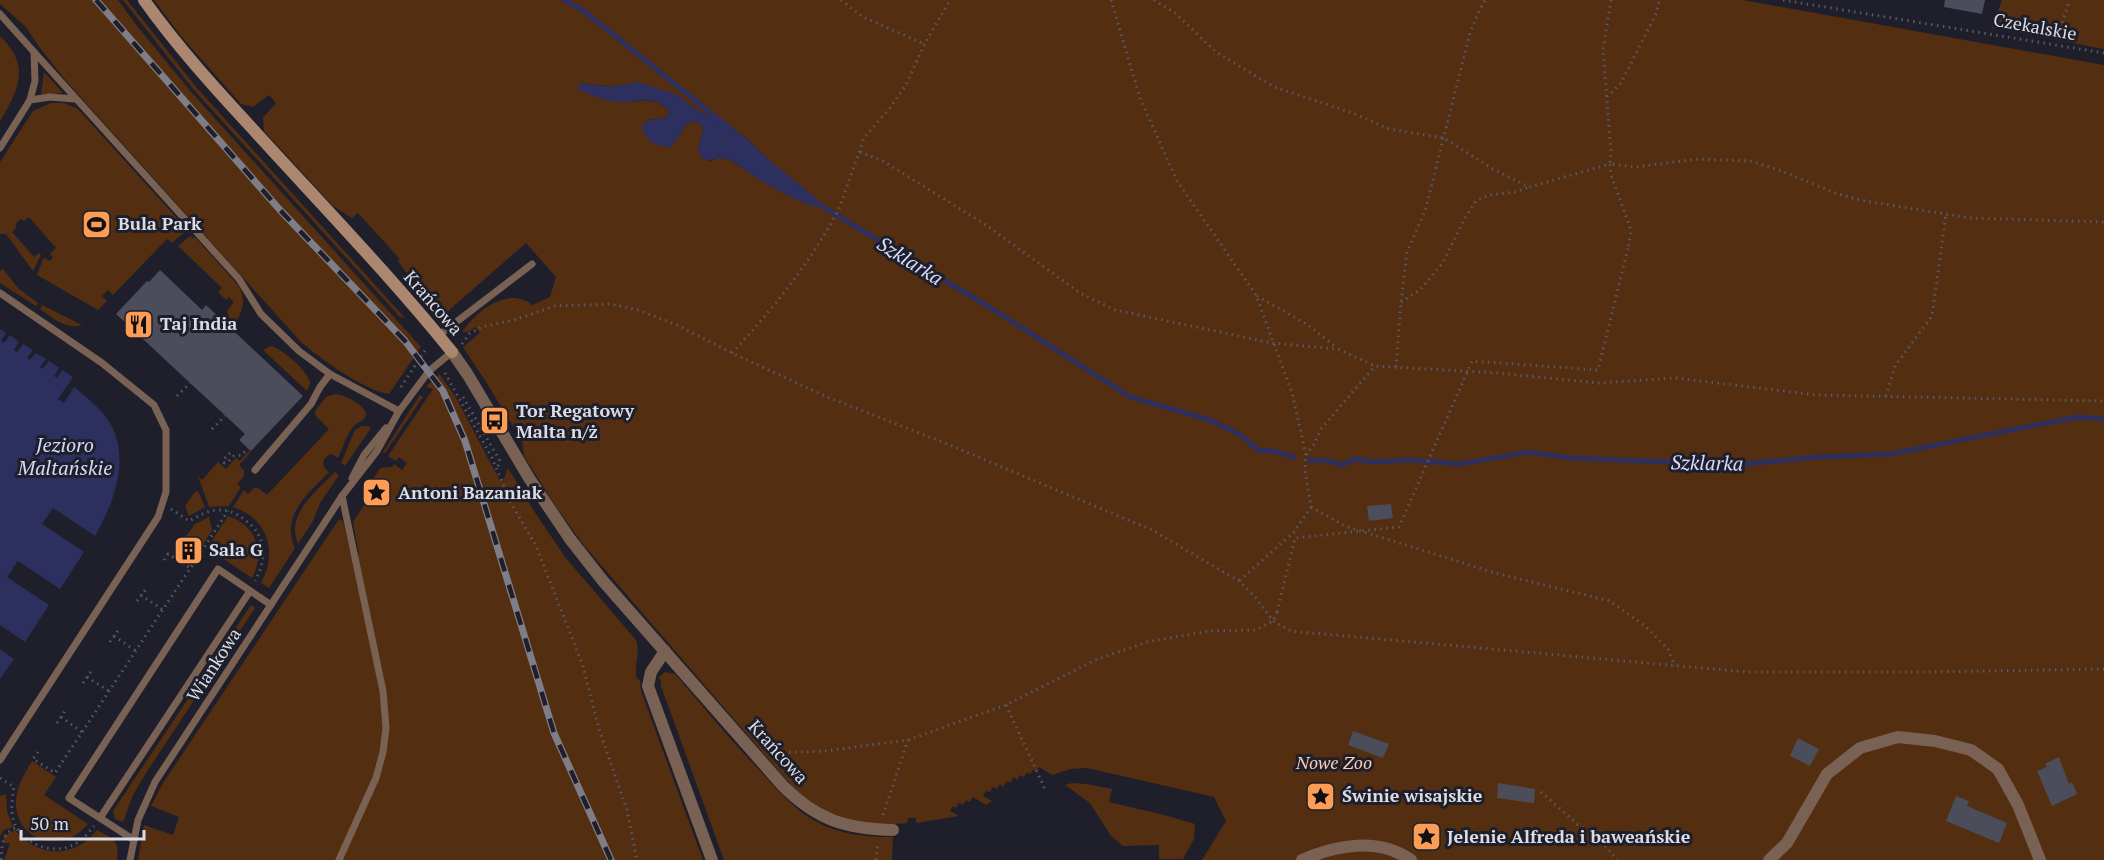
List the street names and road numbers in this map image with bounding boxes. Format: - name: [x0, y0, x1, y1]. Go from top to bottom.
- street label: Czekalskie: [1992, 7, 2079, 45]
- street label: Krańcowa: [399, 265, 469, 340]
- street label: Wiankowa: [180, 623, 246, 706]
- street label: Krańcowa: [744, 714, 814, 788]

